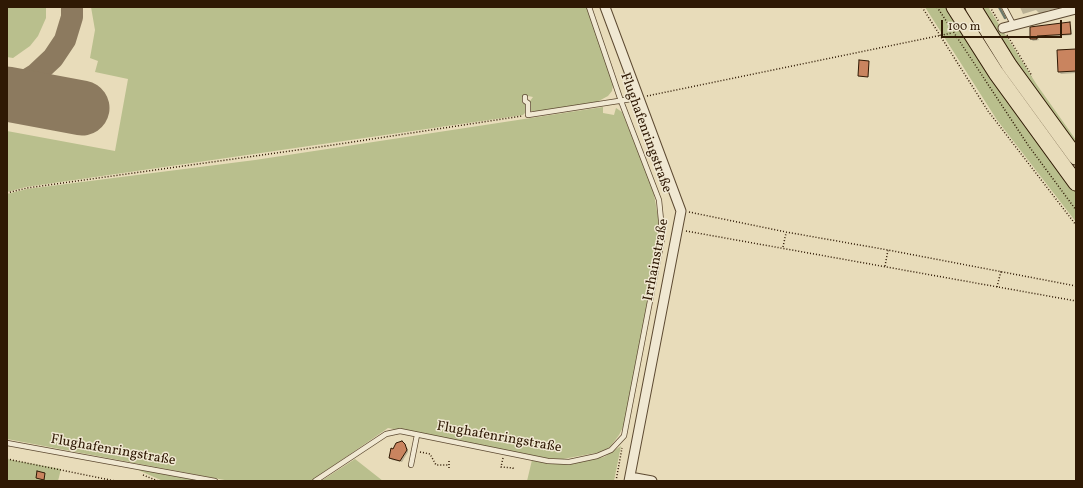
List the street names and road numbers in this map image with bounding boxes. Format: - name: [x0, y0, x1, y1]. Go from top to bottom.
- street label: Flughafenringstraße: [615, 71, 675, 195]
- street label: Irrhainstraße: [641, 217, 673, 303]
- street label: Flughafenringstraße: [435, 419, 563, 457]
- street label: Flughafenringstraße: [49, 432, 177, 470]

